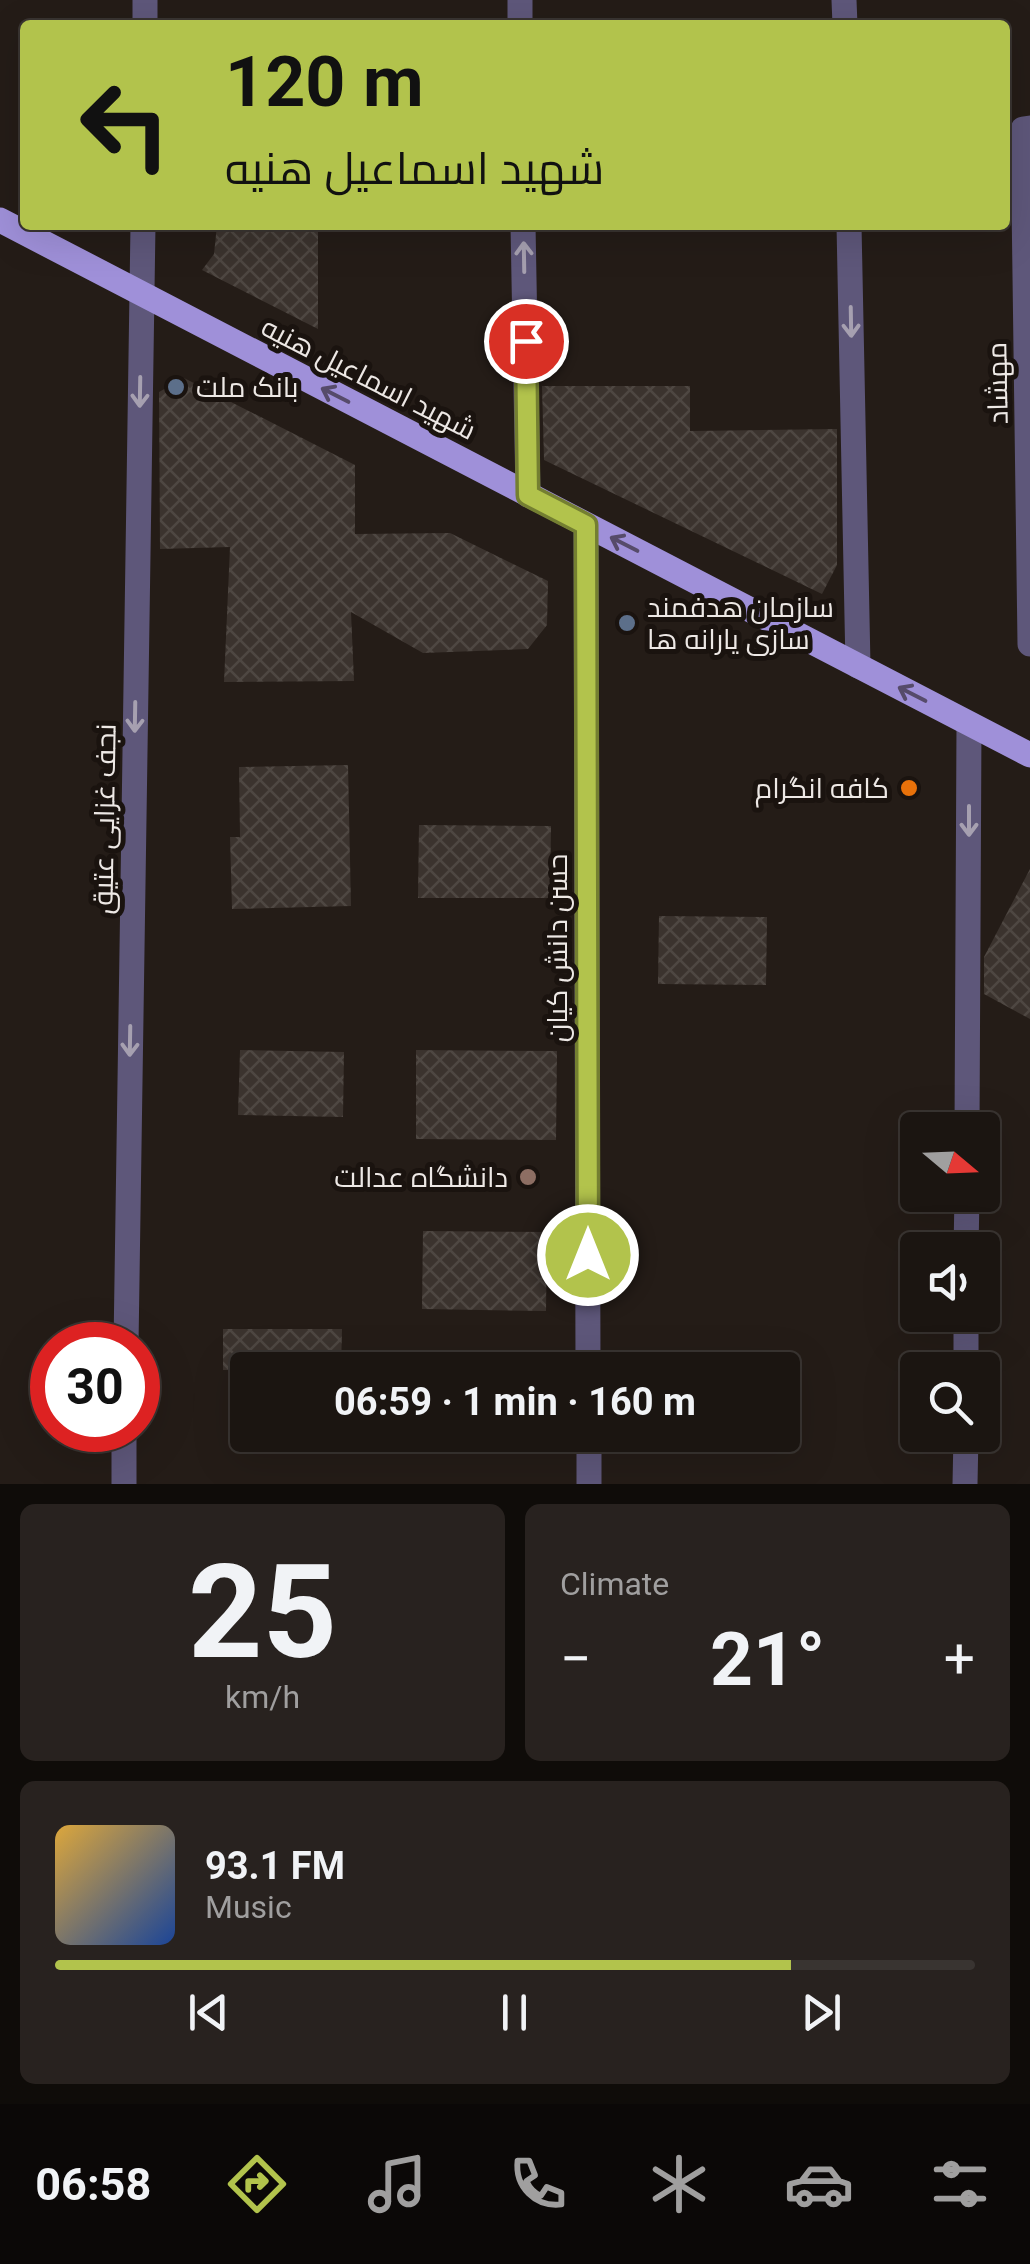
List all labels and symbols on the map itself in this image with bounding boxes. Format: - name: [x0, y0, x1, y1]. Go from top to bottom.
- one-way arrow: [514, 242, 534, 274]
- pin: [484, 299, 569, 384]
- one-way arrow: [842, 306, 860, 338]
- street label: شهید اسماعیل هنیه: [256, 310, 481, 447]
- street label: مهشاد: [980, 342, 1015, 424]
- place label: بانک ملت: [196, 371, 298, 404]
- one-way arrow: [130, 374, 150, 407]
- marker: بانک ملت: [165, 376, 187, 398]
- one-way arrow: [321, 385, 351, 404]
- one-way arrow: [609, 534, 639, 554]
- place label: سازمان هدفمند سازی یارانه ها: [647, 591, 834, 656]
- marker: سازمان هدفمند سازی یارانه ها: [616, 612, 638, 634]
- one-way arrow: [898, 684, 928, 703]
- one-way arrow: [126, 700, 144, 732]
- street label: نجف غزایی عتیق: [86, 723, 123, 915]
- place label: کافه انگرام: [755, 772, 889, 808]
- marker: کافه انگرام: [898, 777, 920, 799]
- one-way arrow: [960, 804, 978, 837]
- street label: حسن دانش کیان: [541, 854, 574, 1042]
- one-way arrow: [121, 1025, 140, 1057]
- north arrow: [900, 1112, 1000, 1212]
- place label: دانشگاه عدالت: [334, 1161, 508, 1194]
- marker: دانشگاه عدالت: [517, 1166, 539, 1188]
- position arrow: [536, 1203, 640, 1307]
- speed limit sign: 30: [30, 1322, 160, 1452]

